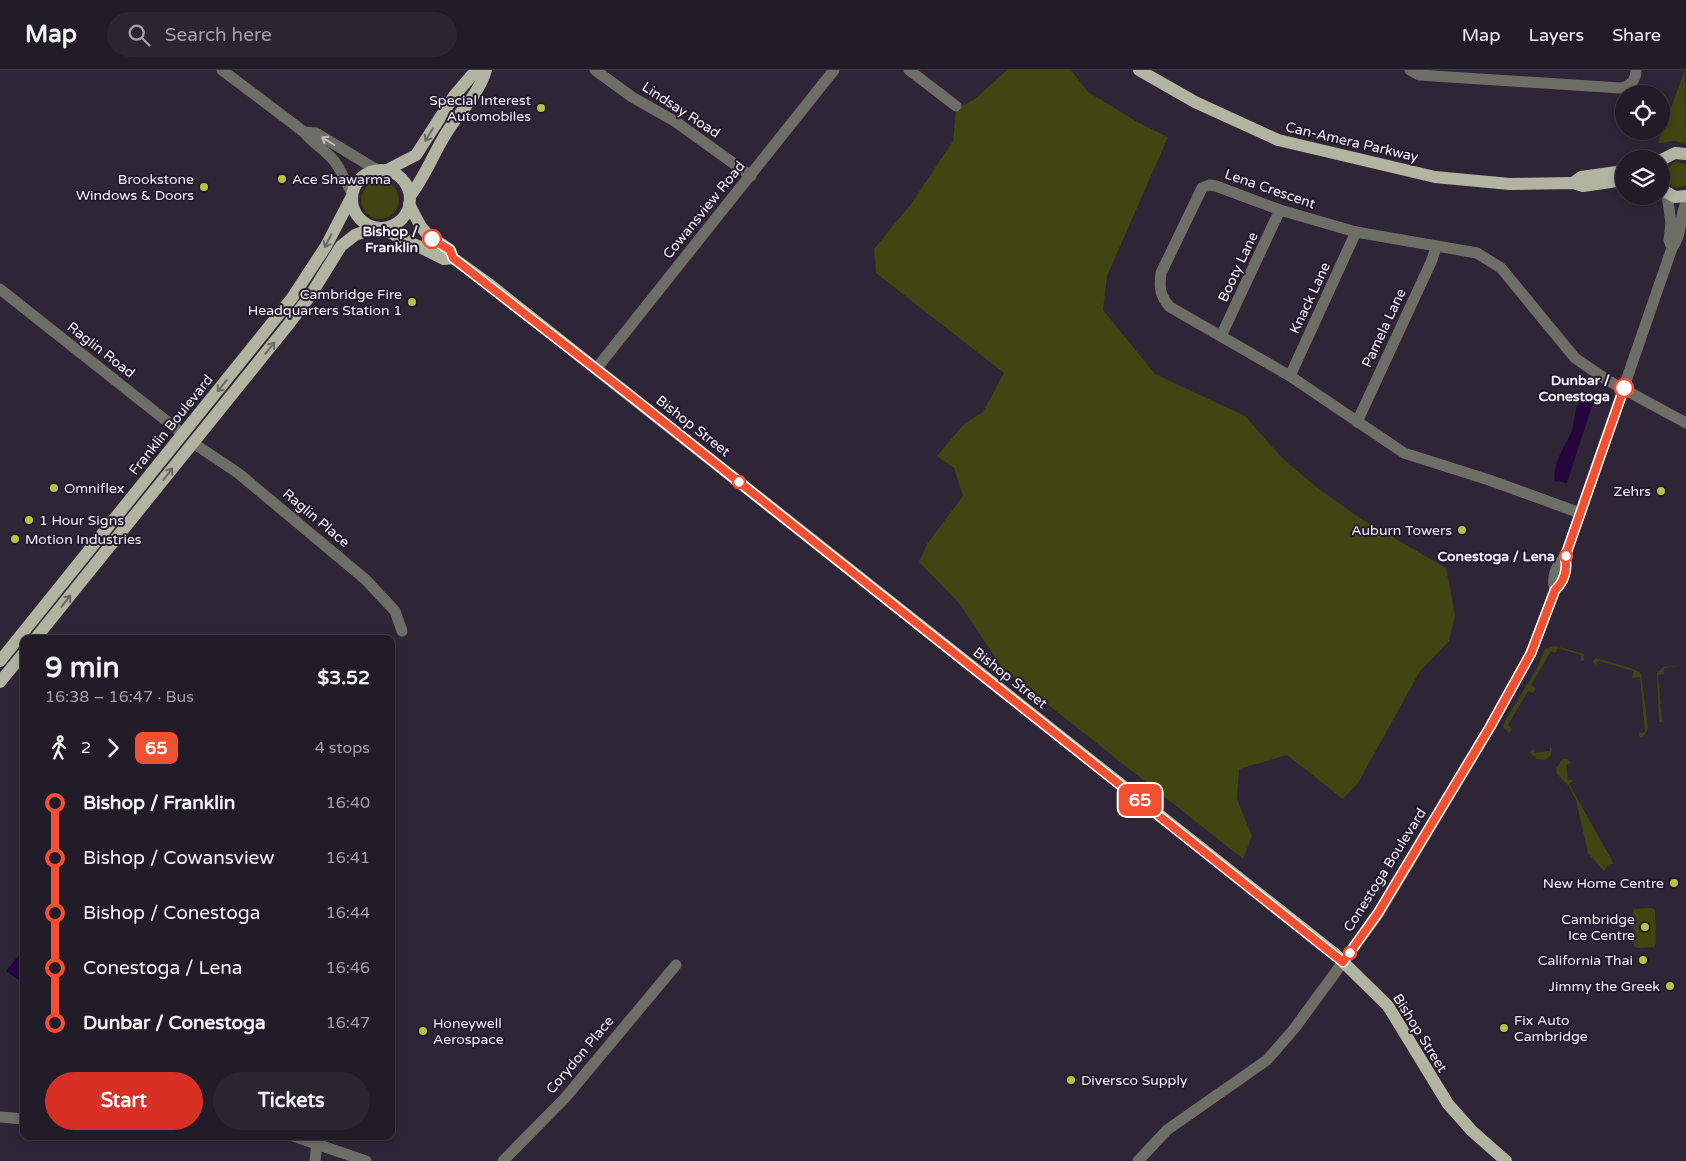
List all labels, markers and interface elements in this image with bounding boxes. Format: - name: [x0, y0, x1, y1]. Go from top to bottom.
- search box: [107, 12, 457, 57]
- text: Map: [25, 20, 77, 49]
- icon: search: [125, 21, 153, 49]
- text: Search here: [165, 24, 272, 46]
- text: Map: [1462, 24, 1501, 46]
- text: Layers: [1529, 24, 1584, 46]
- text: Share: [1612, 24, 1661, 46]
- street label: Lindsay Road: [639, 78, 723, 142]
- map controls: [1615, 85, 1670, 205]
- button: locate: [1615, 85, 1670, 140]
- place label: Special Interest Automobiles: [429, 92, 532, 125]
- marker: Special Interest Automobiles: [535, 102, 547, 114]
- street label: Can-Amera Parkway: [1284, 118, 1421, 166]
- one-way arrow: [424, 128, 434, 143]
- one-way arrow: [321, 135, 335, 145]
- button: layers: [1615, 150, 1670, 205]
- street label: Cowansview Road: [659, 158, 749, 262]
- street label: Lena Crescent: [1223, 166, 1318, 213]
- place label: Brookstone Windows & Doors: [76, 171, 194, 204]
- place label: Ace Shawarma: [292, 171, 391, 188]
- marker: Ace Shawarma: [276, 173, 288, 185]
- marker: Brookstone Windows & Doors: [198, 181, 210, 193]
- place label: Bishop / Franklin: [362, 223, 418, 256]
- marker: Bishop / Franklin: [422, 229, 442, 249]
- street label: Booty Lane: [1214, 229, 1262, 305]
- one-way arrow: [323, 233, 332, 248]
- street label: Knack Lane: [1286, 259, 1334, 336]
- place label: Cambridge Fire Headquarters Station 1: [248, 286, 402, 319]
- street label: Pamela Lane: [1358, 286, 1410, 370]
- marker: Cambridge Fire Headquarters Station 1: [406, 296, 418, 308]
- street label: Raglin Road: [64, 318, 138, 382]
- one-way arrow: [264, 342, 275, 355]
- street label: Franklin Boulevard: [125, 372, 217, 478]
- place label: Dunbar / Conestoga: [1538, 372, 1610, 405]
- marker: Dunbar / Conestoga: [1614, 378, 1634, 398]
- one-way arrow: [216, 379, 227, 392]
- street label: Bishop Street: [653, 392, 734, 461]
- one-way arrow: [162, 468, 173, 481]
- unlabelled marker: [732, 475, 746, 489]
- place label: Omniflex: [64, 480, 124, 497]
- marker: Omniflex: [48, 482, 60, 494]
- place label: Zehrs: [1614, 483, 1651, 500]
- street label: Raglin Place: [279, 485, 353, 551]
- marker: Zehrs: [1655, 485, 1667, 497]
- place label: 1 Hour Signs: [39, 512, 124, 529]
- marker: 1 Hour Signs: [23, 514, 35, 526]
- place label: Auburn Towers: [1351, 522, 1452, 539]
- marker: Auburn Towers: [1456, 524, 1468, 536]
- place label: Motion Industries: [25, 531, 142, 548]
- marker: Motion Industries: [9, 533, 21, 545]
- place label: Conestoga / Lena: [1438, 548, 1555, 565]
- marker: Conestoga / Lena: [1559, 549, 1573, 563]
- one-way arrow: [60, 595, 71, 608]
- street label: Bishop Street: [970, 644, 1051, 713]
- text: 9 min: [45, 651, 120, 685]
- text: $3.52: [318, 667, 370, 689]
- text: 16:38 – 16:47 · Bus: [45, 687, 194, 707]
- icon: walk: [45, 734, 73, 762]
- icon: forward: [99, 734, 127, 762]
- text: 65: [145, 737, 168, 759]
- text: 2: [81, 738, 91, 758]
- text: 4 stops: [315, 738, 370, 758]
- line badge: 65: [1118, 784, 1162, 816]
- text: 65: [1129, 789, 1151, 811]
- text: Bishop / Franklin: [83, 792, 235, 814]
- text: 16:40: [326, 793, 370, 813]
- street label: Conestoga Boulevard: [1340, 805, 1430, 935]
- text: Bishop / Cowansview: [83, 847, 274, 869]
- text: 16:41: [326, 848, 370, 868]
- place label: New Home Centre: [1543, 875, 1664, 892]
- marker: New Home Centre: [1668, 877, 1680, 889]
- text: Bishop / Conestoga: [83, 902, 260, 924]
- text: 16:44: [326, 903, 370, 923]
- place label: Cambridge Ice Centre: [1561, 911, 1635, 944]
- marker: Cambridge Ice Centre: [1639, 921, 1651, 933]
- unlabelled marker: [1343, 946, 1357, 960]
- place label: California Thai: [1538, 952, 1633, 969]
- marker: California Thai: [1637, 954, 1649, 966]
- text: Conestoga / Lena: [83, 957, 242, 979]
- text: 16:46: [326, 958, 370, 978]
- place label: Jimmy the Greek: [1549, 978, 1660, 995]
- marker: Jimmy the Greek: [1664, 980, 1676, 992]
- street label: Bishop Street: [1389, 991, 1451, 1076]
- text: Dunbar / Conestoga: [83, 1012, 266, 1034]
- place label: Fix Auto Cambridge: [1514, 1012, 1588, 1045]
- text: 16:47: [326, 1013, 370, 1033]
- street label: Corydon Place: [543, 1013, 618, 1097]
- place label: Honeywell Aerospace: [433, 1015, 504, 1048]
- marker: Fix Auto Cambridge: [1498, 1022, 1510, 1034]
- marker: Honeywell Aerospace: [417, 1025, 429, 1037]
- button: Start: [45, 1072, 203, 1130]
- button: Tickets: [213, 1072, 370, 1130]
- place label: Diversco Supply: [1081, 1072, 1188, 1089]
- marker: Diversco Supply: [1065, 1074, 1077, 1086]

